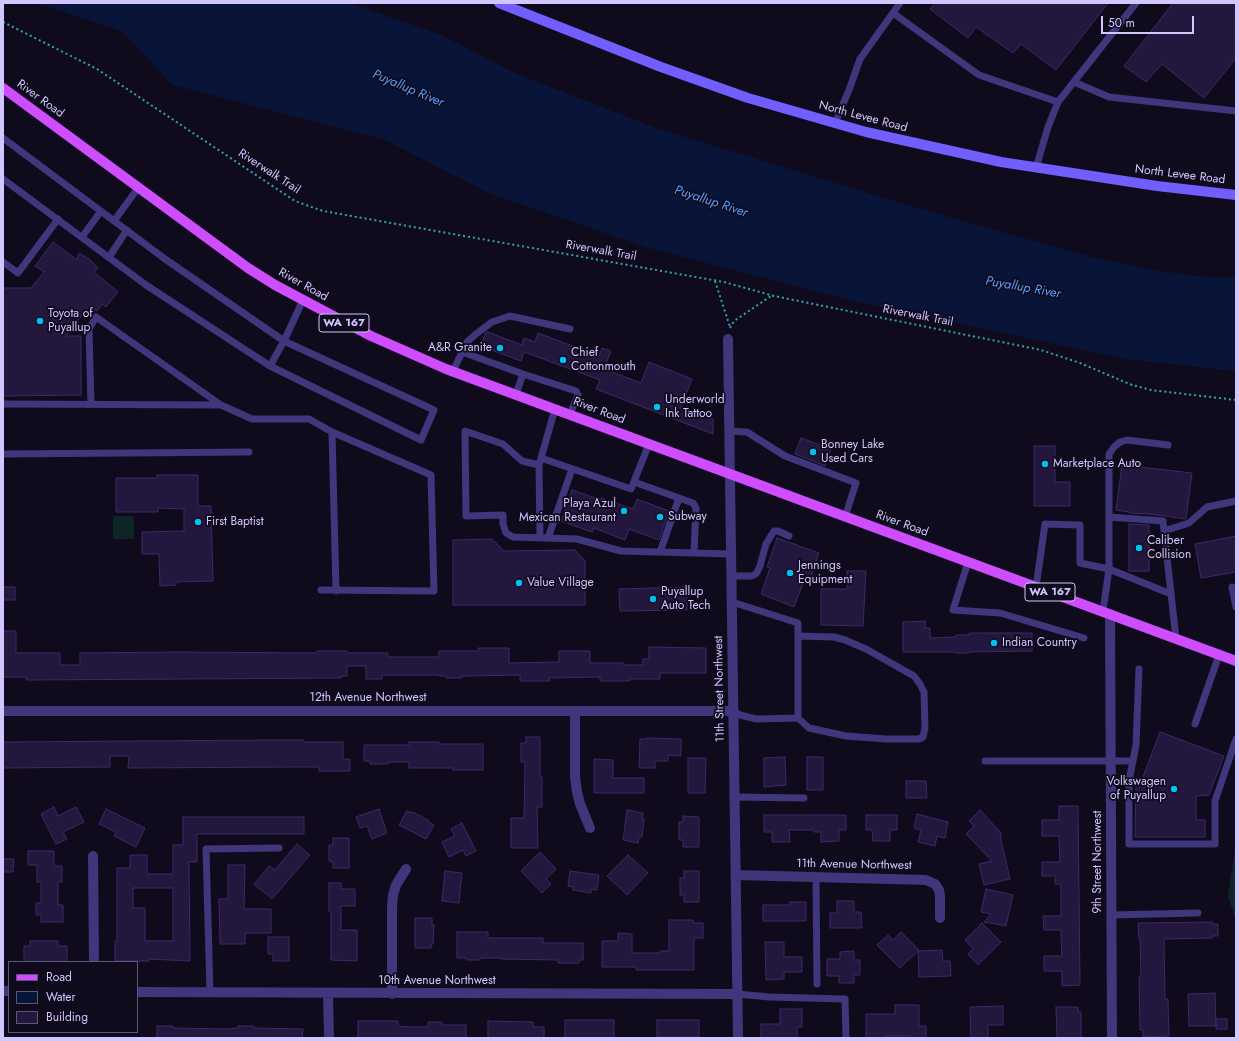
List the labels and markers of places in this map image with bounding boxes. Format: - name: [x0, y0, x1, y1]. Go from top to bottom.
- place label: Toyota of Puyallup: [48, 307, 93, 335]
- marker: Toyota of Puyallup: [35, 316, 45, 326]
- place label: A&R Granite: [428, 341, 492, 355]
- marker: A&R Granite: [495, 343, 505, 353]
- place label: Chief Cottonmouth: [571, 346, 636, 374]
- marker: Chief Cottonmouth: [558, 355, 568, 365]
- place label: Underworld Ink Tattoo: [665, 393, 725, 421]
- marker: Underworld Ink Tattoo: [652, 402, 662, 412]
- place label: Bonney Lake Used Cars: [821, 438, 884, 466]
- marker: Bonney Lake Used Cars: [808, 447, 818, 457]
- place label: Marketplace Auto: [1053, 457, 1141, 471]
- marker: Marketplace Auto: [1040, 459, 1050, 469]
- place label: Playa Azul Mexican Restaurant: [519, 497, 616, 525]
- marker: Playa Azul Mexican Restaurant: [619, 506, 629, 516]
- place label: Subway: [668, 510, 707, 524]
- marker: Subway: [655, 512, 665, 522]
- place label: First Baptist: [206, 515, 264, 529]
- marker: First Baptist: [193, 517, 203, 527]
- place label: Caliber Collision: [1147, 534, 1191, 562]
- marker: Caliber Collision: [1134, 543, 1144, 553]
- place label: Jennings Equipment: [798, 559, 852, 587]
- marker: Jennings Equipment: [785, 568, 795, 578]
- place label: Value Village: [527, 576, 594, 590]
- marker: Value Village: [514, 578, 524, 588]
- place label: Puyallup Auto Tech: [661, 585, 711, 613]
- marker: Puyallup Auto Tech: [648, 594, 658, 604]
- place label: Indian Country: [1002, 636, 1077, 650]
- marker: Indian Country: [989, 638, 999, 648]
- place label: Volkswagen of Puyallup: [1106, 775, 1166, 803]
- marker: Volkswagen of Puyallup: [1169, 784, 1179, 794]

